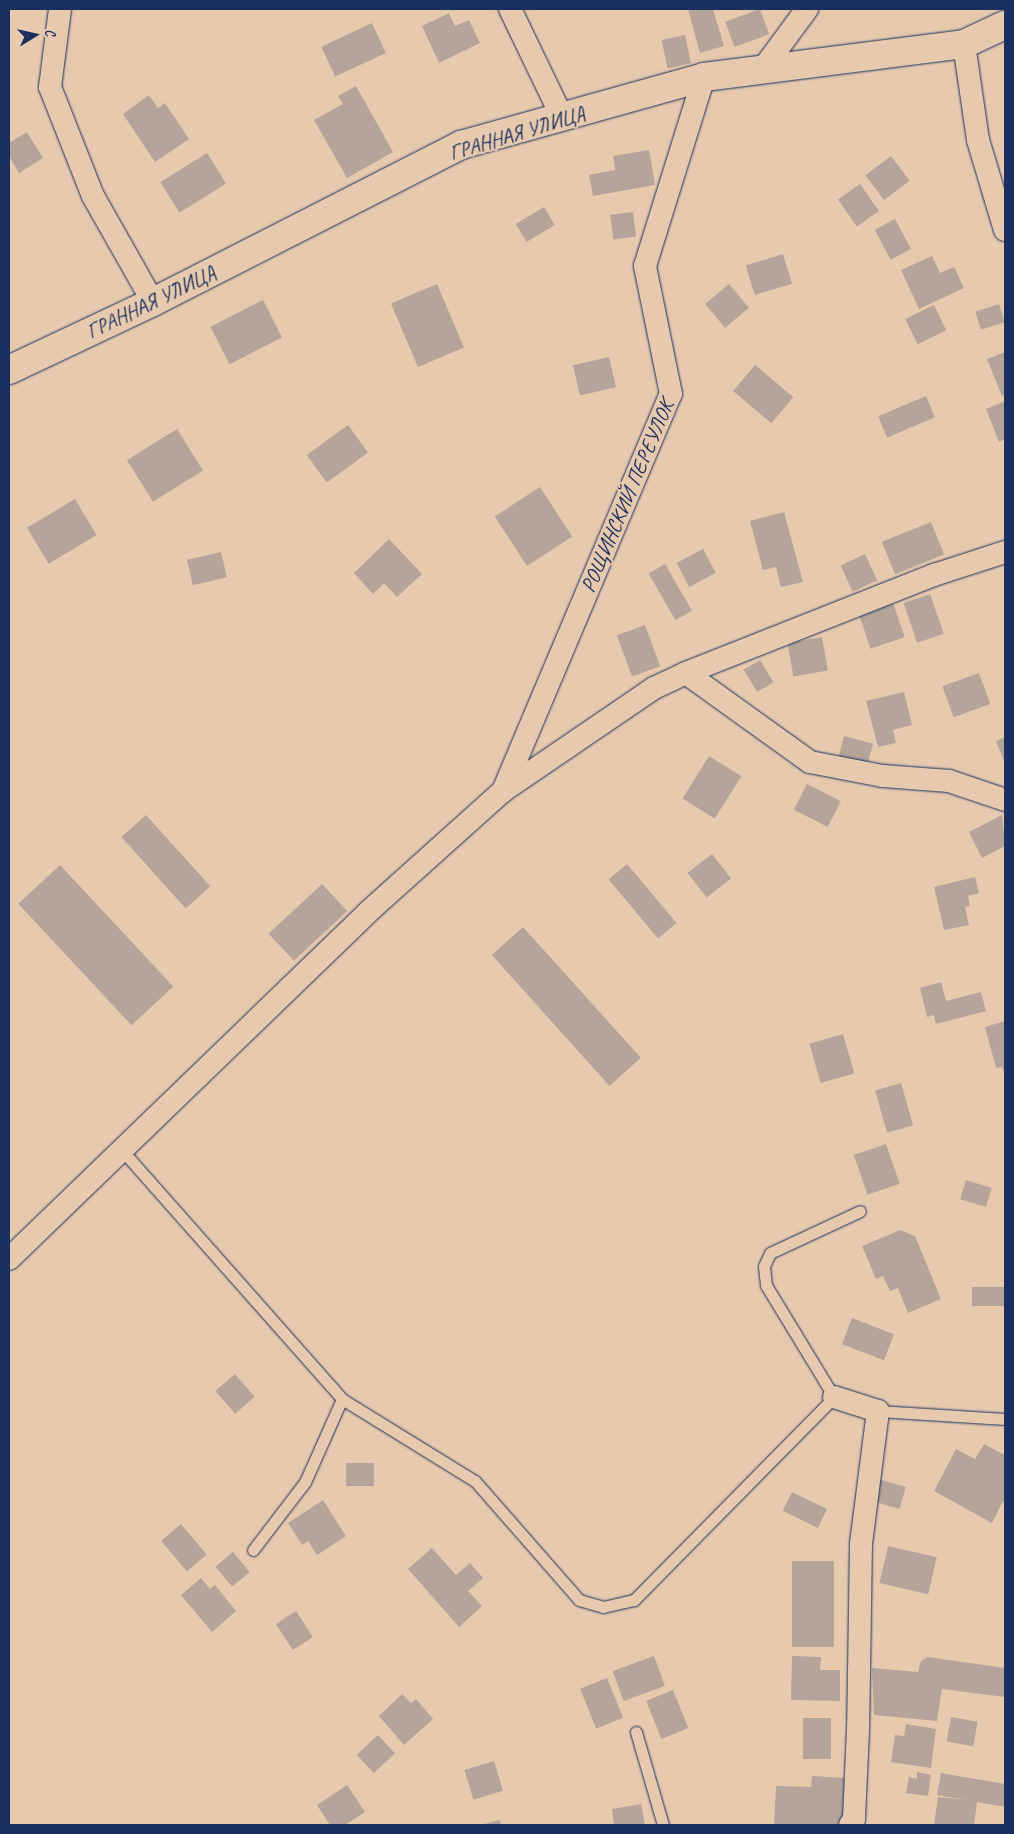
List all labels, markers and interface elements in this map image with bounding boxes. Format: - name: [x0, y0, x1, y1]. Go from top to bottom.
- north arrow: [10, 10, 60, 60]
- text: С: [41, 27, 59, 37]
- street label: ГРАННАЯ УЛИЦА: [446, 100, 588, 166]
- street label: ГРАННАЯ УЛИЦА: [82, 260, 220, 344]
- street label: РОЩИНСКИЙ ПЕРЕУЛОК: [575, 396, 679, 596]

